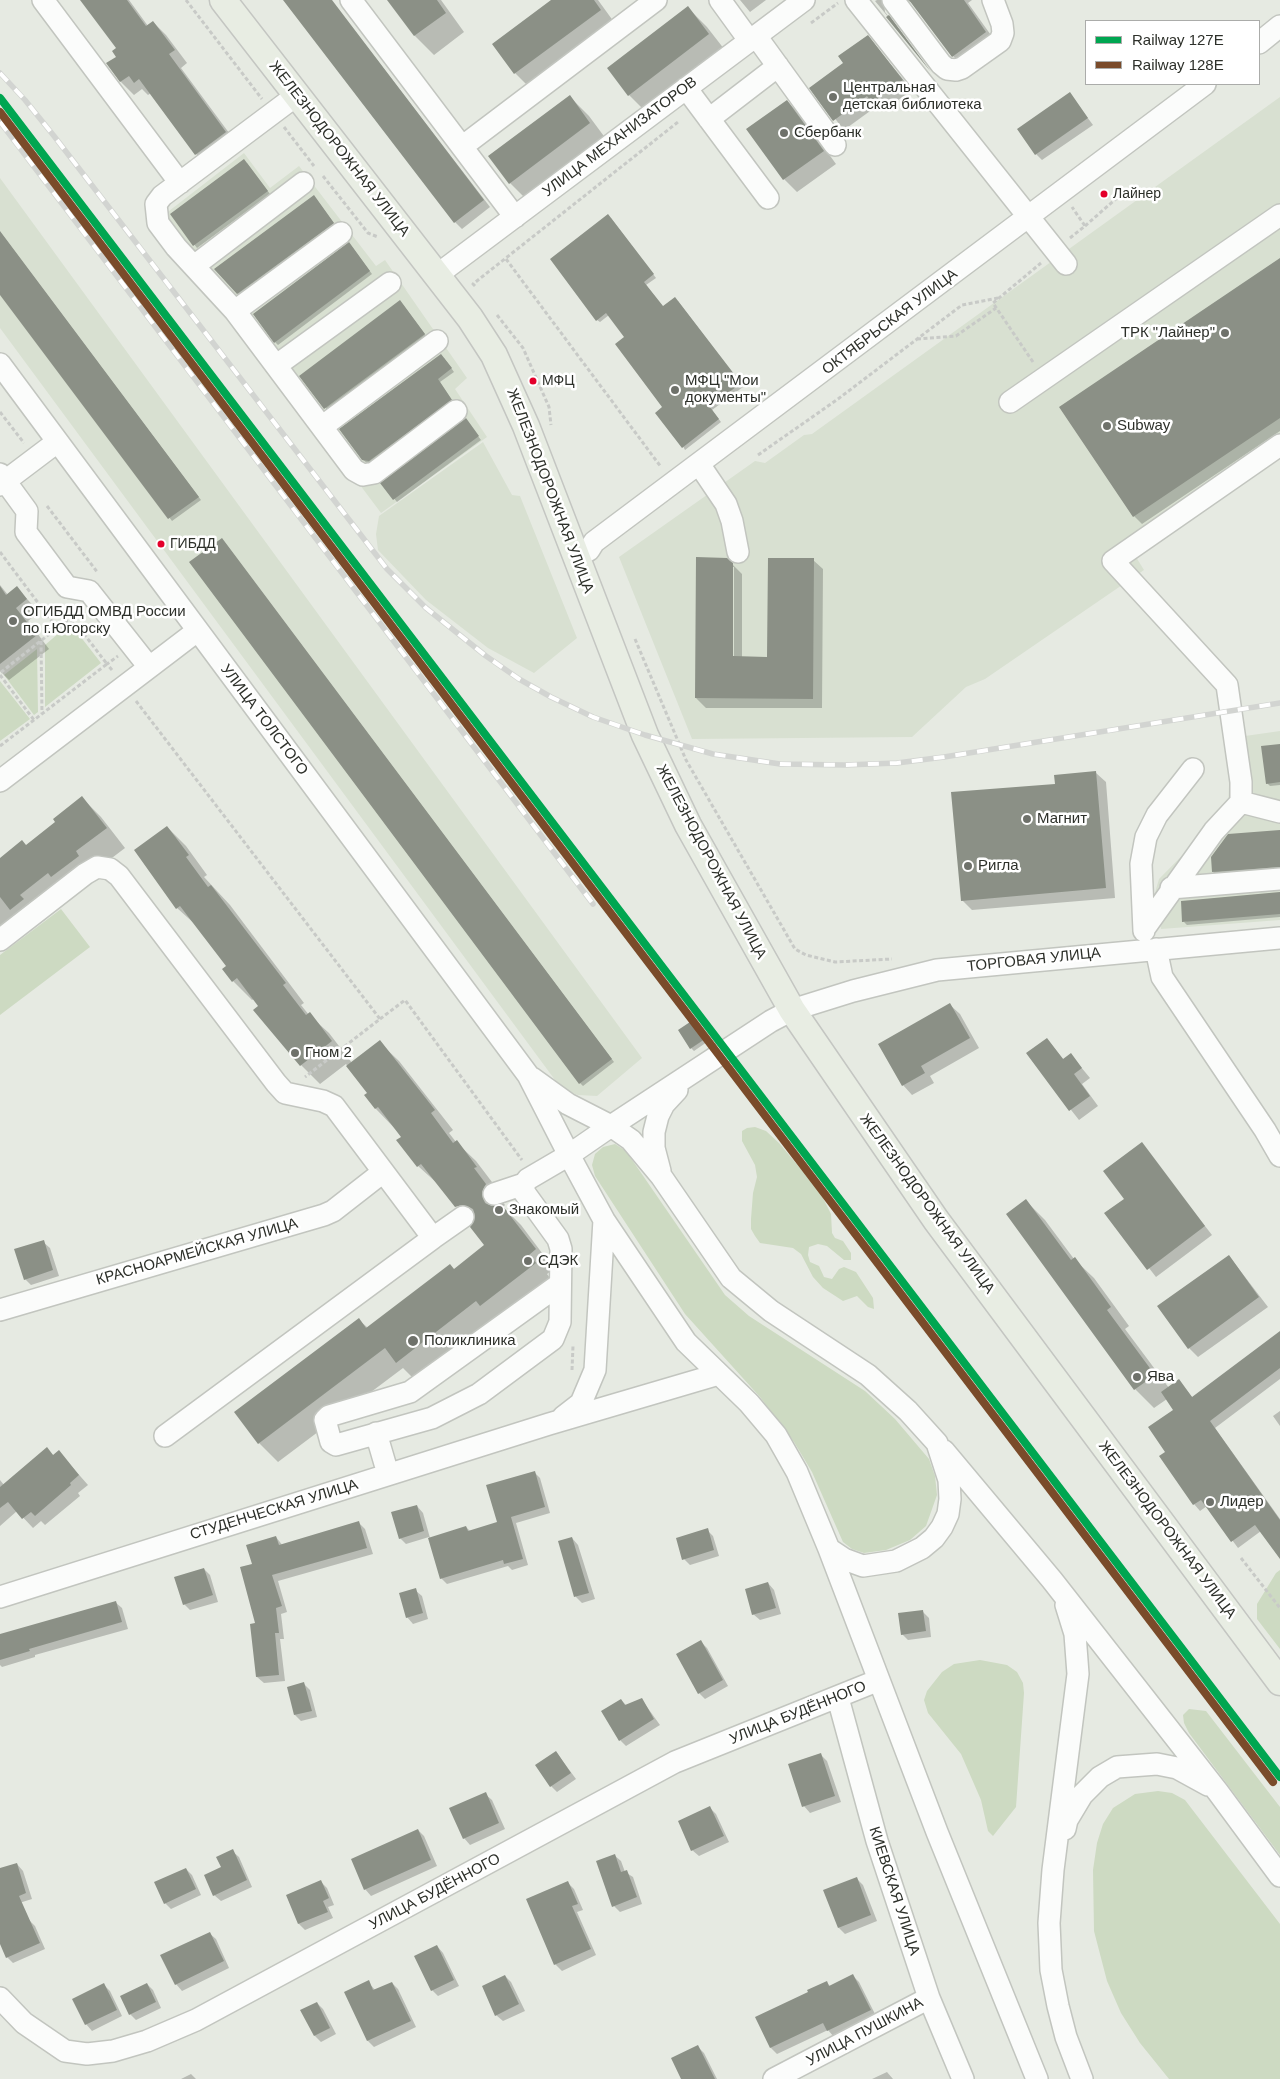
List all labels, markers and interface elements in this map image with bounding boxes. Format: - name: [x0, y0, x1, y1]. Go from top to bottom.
- legend: [1085, 20, 1260, 85]
- text: Railway 127Е: [1132, 31, 1224, 48]
- text: Railway 128Е: [1132, 56, 1224, 73]
- street label: ЖЕЛЕЗНОДОРОЖНАЯ УЛИЦА: [265, 58, 413, 240]
- street label: УЛИЦА МЕХАНИЗАТОРОВ: [539, 73, 701, 201]
- place label: Центральная детская библиотека: [843, 79, 982, 114]
- marker: Центральная детская библиотека: [827, 91, 839, 103]
- place label: Сбербанк: [794, 124, 861, 142]
- marker: Сбербанк: [778, 127, 790, 139]
- place label: Лайнер: [1113, 186, 1161, 202]
- marker: Лайнер: [1099, 189, 1109, 199]
- street label: ОКТЯБРЬСКАЯ УЛИЦА: [819, 265, 961, 379]
- place label: ТРК "Лайнер": [1121, 324, 1215, 342]
- marker: ТРК "Лайнер": [1219, 327, 1231, 339]
- place label: МФЦ "Мои документы": [685, 372, 766, 407]
- place label: МФЦ: [542, 373, 575, 389]
- marker: МФЦ: [528, 376, 538, 386]
- marker: МФЦ "Мои документы": [669, 384, 681, 396]
- street label: ЖЕЛЕЗНОДОРОЖНАЯ УЛИЦА: [503, 386, 597, 596]
- place label: Subway: [1117, 417, 1170, 435]
- marker: Subway: [1101, 420, 1113, 432]
- place label: ГИБДД: [170, 536, 216, 552]
- marker: ГИБДД: [156, 539, 166, 549]
- place label: ОГИБДД ОМВД России по г.Югорску: [23, 603, 186, 638]
- marker: ОГИБДД ОМВД России по г.Югорску: [7, 615, 19, 627]
- street label: УЛИЦА ТОЛСТОГО: [216, 661, 312, 779]
- street label: ЖЕЛЕЗНОДОРОЖНАЯ УЛИЦА: [652, 762, 770, 962]
- place label: Магнит: [1037, 810, 1087, 828]
- marker: Магнит: [1021, 813, 1033, 825]
- place label: Ригла: [978, 857, 1019, 875]
- marker: Ригла: [962, 860, 974, 872]
- street label: ТОРГОВАЯ УЛИЦА: [966, 944, 1102, 976]
- place label: Гном 2: [305, 1044, 352, 1062]
- marker: Гном 2: [289, 1047, 301, 1059]
- street label: ЖЕЛЕЗНОДОРОЖНАЯ УЛИЦА: [856, 1111, 998, 1297]
- place label: Знакомый: [509, 1201, 579, 1219]
- marker: Знакомый: [493, 1204, 505, 1216]
- street label: КРАСНОАРМЕЙСКАЯ УЛИЦА: [94, 1215, 300, 1289]
- place label: СДЭК: [538, 1252, 578, 1270]
- marker: СДЭК: [522, 1255, 534, 1267]
- place label: Поликлиника: [424, 1332, 516, 1350]
- marker: Поликлиника: [406, 1334, 420, 1348]
- place label: Ява: [1147, 1368, 1174, 1386]
- marker: Ява: [1131, 1371, 1143, 1383]
- street label: ЖЕЛЕЗНОДОРОЖНАЯ УЛИЦА: [1094, 1438, 1240, 1622]
- street label: СТУДЕНЧЕСКАЯ УЛИЦА: [188, 1476, 360, 1544]
- place label: Лидер: [1220, 1493, 1264, 1511]
- marker: Лидер: [1204, 1496, 1216, 1508]
- street label: УЛИЦА БУДЁННОГО: [727, 1677, 869, 1749]
- street label: КИЕВСКАЯ УЛИЦА: [865, 1824, 923, 1958]
- street label: УЛИЦА БУДЁННОГО: [366, 1850, 504, 1934]
- street label: УЛИЦА ПУШКИНА: [804, 1994, 926, 2070]

